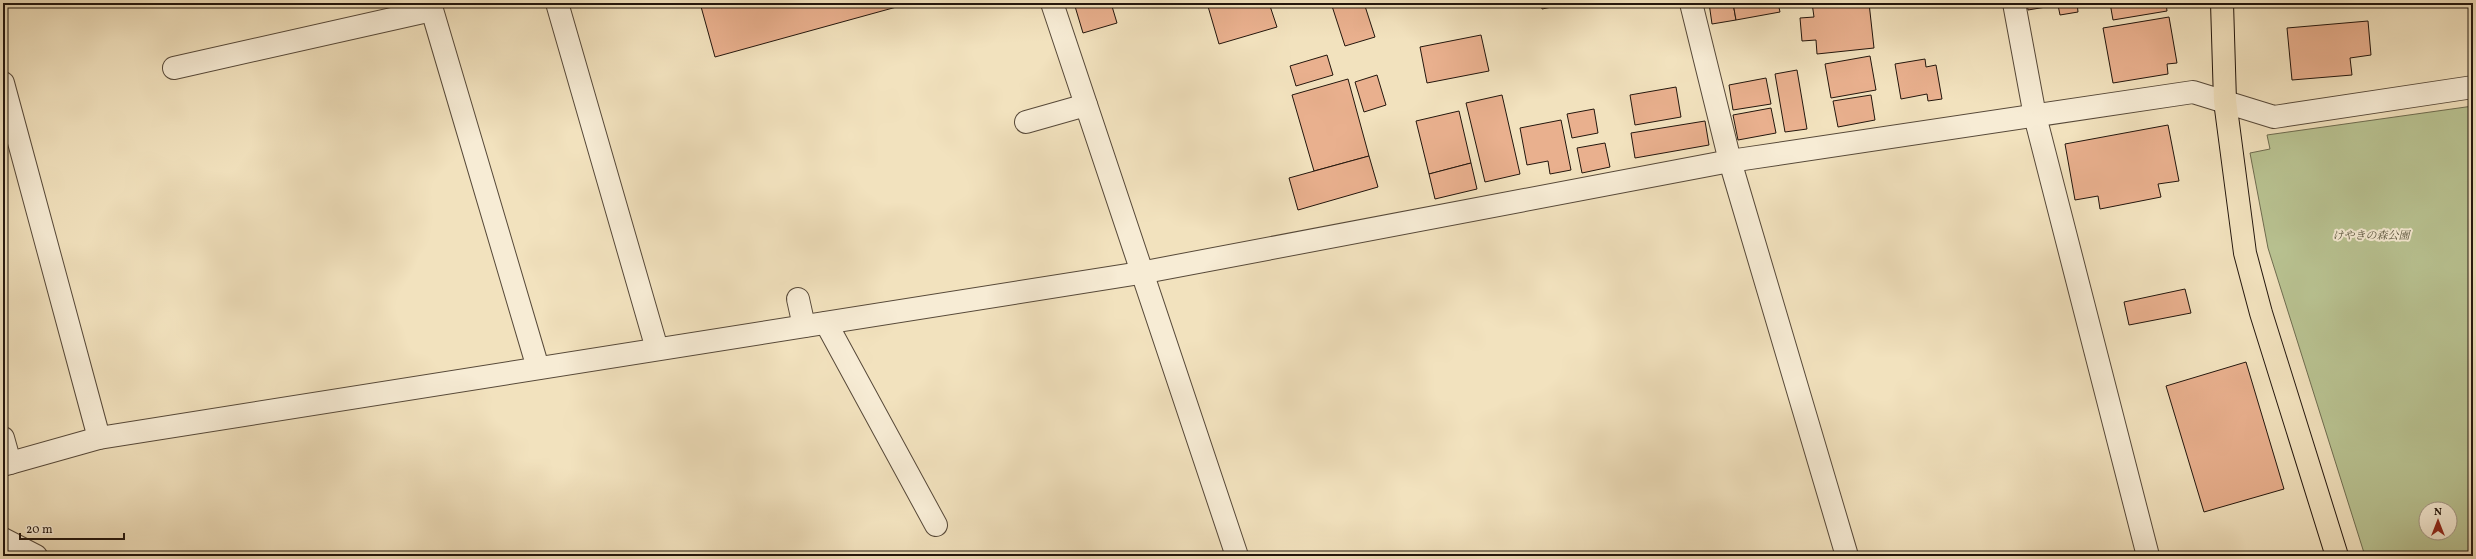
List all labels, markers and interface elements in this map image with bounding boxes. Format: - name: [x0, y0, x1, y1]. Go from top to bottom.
- park label: けやきの森公園: [2333, 229, 2411, 244]
- north arrow: [2418, 501, 2458, 541]
- text: N: [2434, 505, 2442, 520]
- scale bar: [20, 515, 124, 541]
- text: 20 m: [26, 522, 53, 538]

